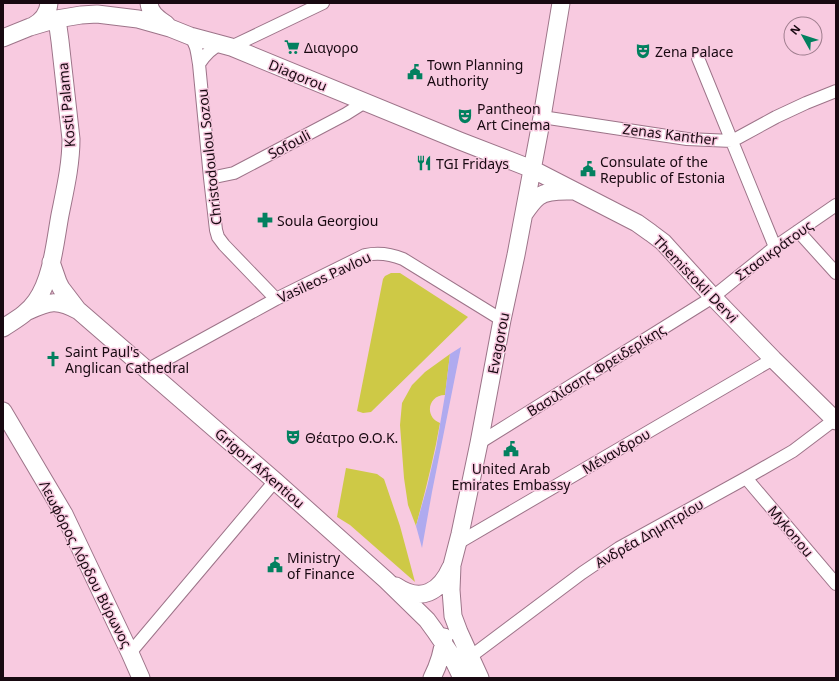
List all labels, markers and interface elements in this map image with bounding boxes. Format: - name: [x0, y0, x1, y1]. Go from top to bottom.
- north arrow: [783, 16, 823, 56]
- text: N: [786, 21, 803, 38]
- supermarket icon: Διαγορο: [283, 38, 301, 56]
- place label: Διαγορο: [304, 38, 358, 57]
- theatre icon: Zena Palace: [634, 42, 652, 60]
- place label: Zena Palace: [655, 42, 734, 61]
- street label: Diagorou: [266, 55, 330, 95]
- place label: Town Planning Authority: [427, 55, 523, 90]
- street label: Kosti Palama: [53, 62, 79, 148]
- public building icon: Town Planning Authority: [406, 63, 424, 81]
- street label: Christodoulou Sozou: [192, 88, 226, 226]
- place label: Pantheon Art Cinema: [477, 99, 550, 134]
- theatre icon: Pantheon Art Cinema: [456, 107, 474, 125]
- street label: Zenas Kanther: [622, 119, 719, 149]
- street label: Sofouli: [265, 125, 313, 163]
- place label: Consulate of the Republic of Estonia: [600, 152, 725, 187]
- restaurant icon: TGI Fridays: [415, 154, 433, 172]
- place label: TGI Fridays: [436, 154, 509, 173]
- public building icon: Consulate of the Republic of Estonia: [579, 160, 597, 178]
- pharmacy icon: Soula Georgiou: [256, 211, 274, 229]
- place label: Soula Georgiou: [277, 211, 378, 230]
- street label: Στασικράτους: [732, 215, 817, 284]
- street label: Themistokli Dervi: [649, 231, 743, 327]
- street label: Vasileos Pavlou: [274, 247, 374, 307]
- street label: Evagorou: [483, 311, 513, 375]
- street label: Βασιλίσσης Φρειδερίκης: [523, 319, 669, 421]
- place label: Saint Paul's Anglican Cathedral: [65, 342, 189, 377]
- church icon: Saint Paul's Anglican Cathedral: [44, 350, 62, 368]
- street label: Grigori Afxentiou: [211, 424, 309, 512]
- street label: Μένανδρου: [579, 424, 653, 478]
- theatre icon: Θέατρο Θ.Ο.Κ.: [284, 428, 302, 446]
- place label: Θέατρο Θ.Ο.Κ.: [305, 428, 398, 447]
- public building icon: United Arab Emirates Embassy: [502, 440, 520, 458]
- place label: United Arab Emirates Embassy: [451, 459, 571, 494]
- street label: Λεωφόρος Λόρδου Βύρωνος: [35, 477, 137, 651]
- street label: Ανδρέα Δημητρίου: [591, 494, 707, 572]
- street label: Mykonou: [764, 501, 818, 561]
- place label: Ministry of Finance: [287, 548, 355, 583]
- public building icon: Ministry of Finance: [266, 556, 284, 574]

